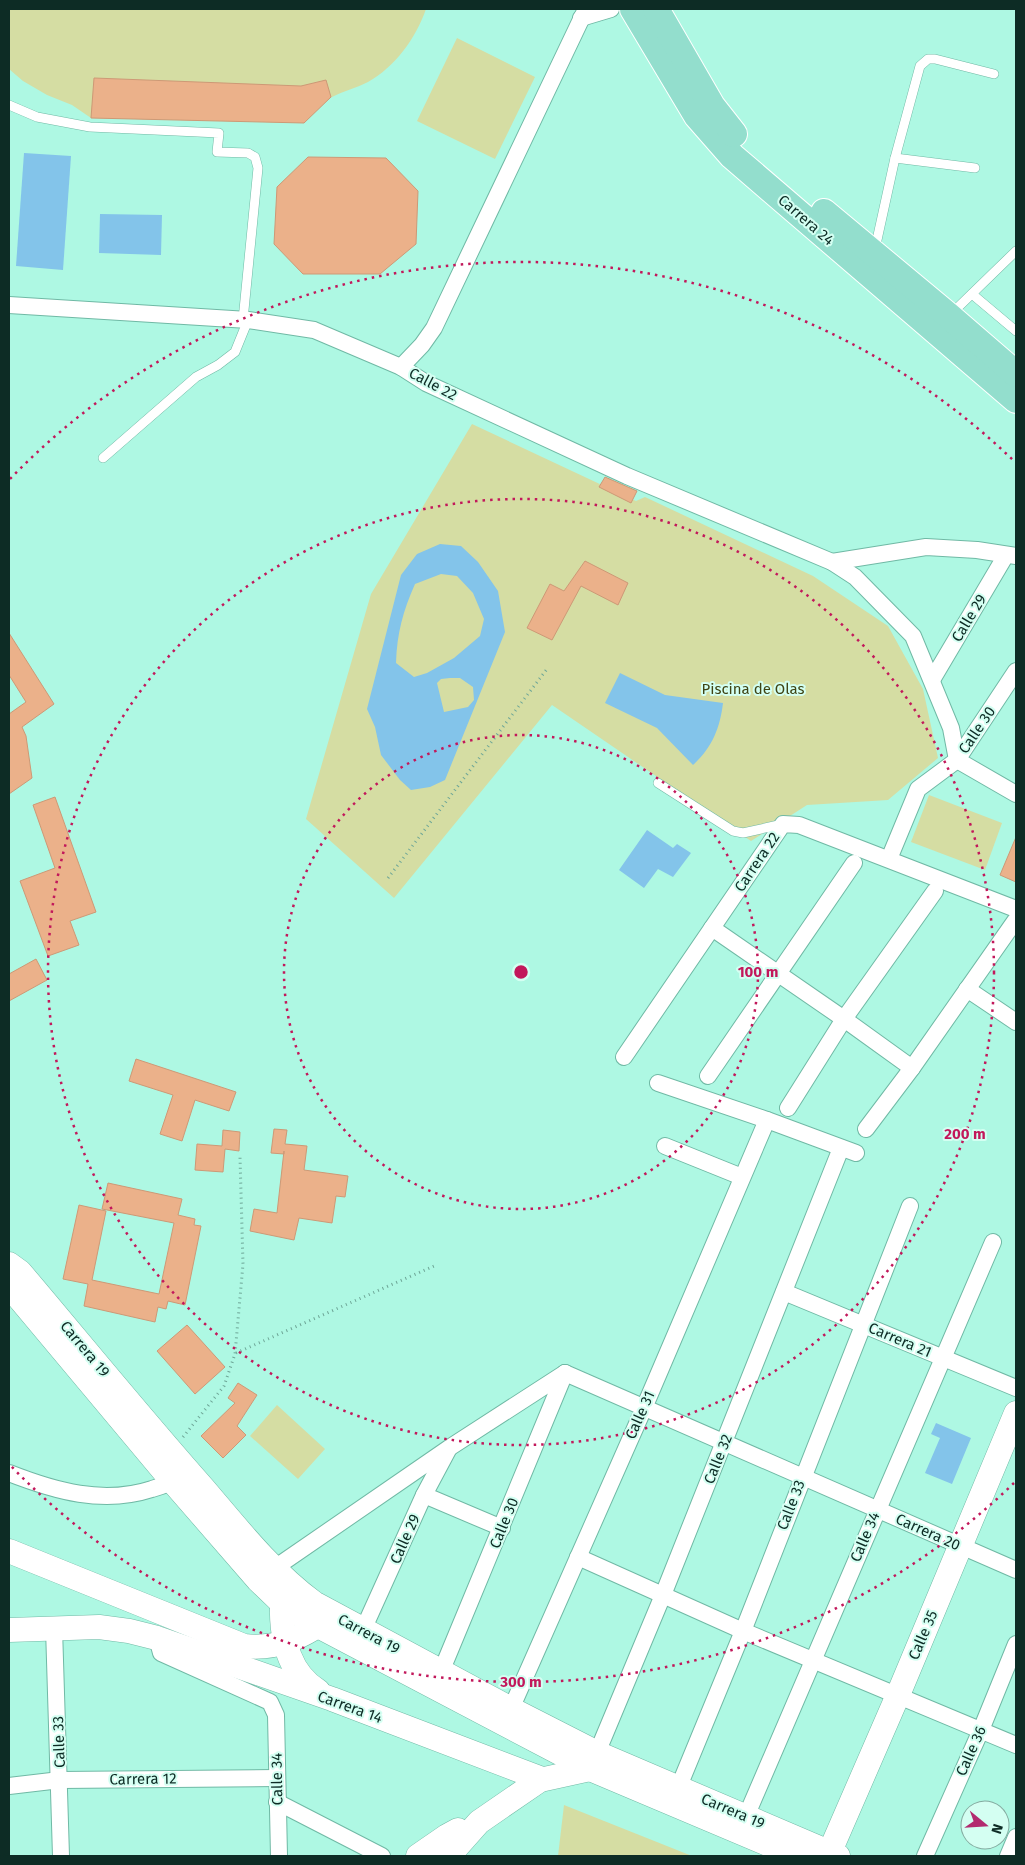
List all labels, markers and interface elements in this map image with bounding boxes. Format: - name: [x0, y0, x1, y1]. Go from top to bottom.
- street label: Carrera 24: [774, 191, 838, 249]
- street label: Calle 22: [406, 364, 460, 404]
- street label: Calle 29: [948, 591, 990, 645]
- park label: Piscina de Olas: [701, 680, 805, 698]
- street label: Calle 30: [955, 703, 999, 757]
- street label: Carrera 22: [731, 829, 783, 895]
- centre of rings: [512, 963, 530, 981]
- text: 100 m: [738, 963, 778, 981]
- text: 200 m: [944, 1125, 986, 1143]
- street label: Carrera 19: [56, 1317, 114, 1381]
- street label: Carrera 21: [866, 1319, 934, 1361]
- street label: Calle 31: [621, 1388, 659, 1442]
- street label: Calle 32: [700, 1432, 736, 1486]
- street label: Calle 33: [773, 1477, 809, 1533]
- street label: Calle 30: [486, 1495, 522, 1551]
- street label: Calle 34: [846, 1509, 884, 1565]
- street label: Carrera 20: [893, 1510, 963, 1554]
- street label: Calle 29: [386, 1511, 424, 1567]
- street label: Calle 35: [905, 1607, 941, 1663]
- street label: Carrera 19: [335, 1610, 403, 1658]
- text: 300 m: [499, 1673, 542, 1691]
- street label: Carrera 14: [315, 1687, 385, 1727]
- street label: Calle 33: [49, 1716, 69, 1768]
- street label: Calle 36: [952, 1723, 990, 1779]
- street label: Calle 34: [268, 1753, 286, 1805]
- street label: Carrera 12: [109, 1769, 177, 1789]
- street label: Carrera 19: [698, 1790, 768, 1833]
- north arrow: [960, 1800, 1010, 1850]
- text: N: [987, 1822, 1006, 1836]

